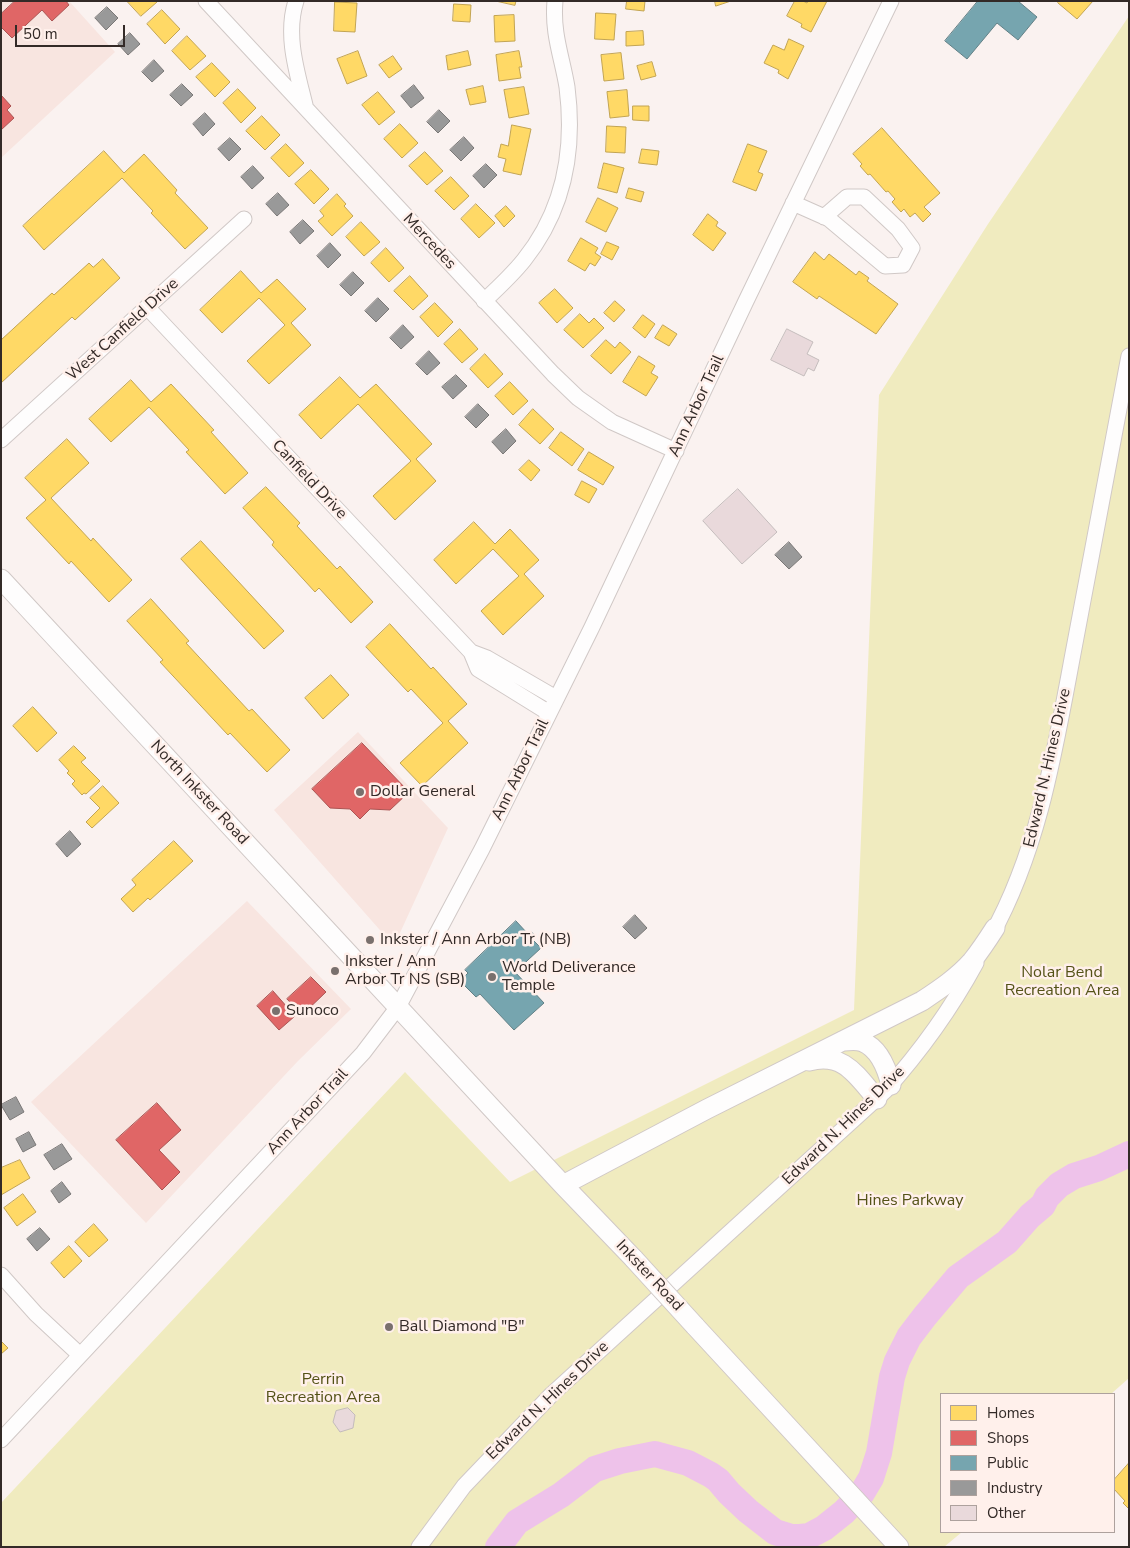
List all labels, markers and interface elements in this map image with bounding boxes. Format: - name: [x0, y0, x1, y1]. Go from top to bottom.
- scale bar: [18, 15, 128, 47]
- text: 50 m: [23, 24, 58, 44]
- street label: Mercedes: [398, 210, 460, 274]
- street label: West Canfield Drive: [63, 275, 183, 385]
- street label: Ann Arbor Trail: [665, 352, 729, 460]
- street label: Canfield Drive: [267, 436, 351, 524]
- street label: Edward N. Hines Drive: [1020, 687, 1076, 849]
- street label: Ann Arbor Trail: [488, 716, 554, 824]
- street label: North Inkster Road: [146, 737, 252, 849]
- place label: Dollar General: [370, 782, 475, 802]
- marker: Dollar General: [354, 786, 366, 798]
- place label: Inkster / Ann Arbor Tr (NB): [380, 930, 572, 950]
- marker: Inkster / Ann Arbor Tr (NB): [364, 934, 376, 946]
- place label: Inkster / Ann Arbor Tr NS (SB): [345, 952, 465, 990]
- place label: World Deliverance Temple: [502, 958, 636, 996]
- park label: Nolar Bend Recreation Area: [1005, 963, 1119, 1001]
- marker: Inkster / Ann Arbor Tr NS (SB): [329, 965, 341, 977]
- marker: World Deliverance Temple: [486, 971, 498, 983]
- place label: Sunoco: [286, 1001, 339, 1021]
- marker: Sunoco: [270, 1005, 282, 1017]
- street label: Edward N. Hines Drive: [779, 1063, 909, 1189]
- street label: Ann Arbor Trail: [263, 1065, 353, 1159]
- park label: Hines Parkway: [857, 1191, 963, 1211]
- street label: Inkster Road: [611, 1237, 687, 1315]
- place label: Ball Diamond "B": [399, 1317, 524, 1337]
- marker: Ball Diamond "B": [383, 1321, 395, 1333]
- street label: Edward N. Hines Drive: [483, 1338, 613, 1464]
- park label: Perrin Recreation Area: [266, 1370, 380, 1408]
- legend: [940, 1393, 1115, 1533]
- text: Homes: [987, 1403, 1035, 1423]
- text: Shops: [987, 1428, 1029, 1448]
- text: Public: [987, 1453, 1028, 1473]
- text: Industry: [987, 1478, 1042, 1498]
- text: Other: [987, 1503, 1026, 1523]

